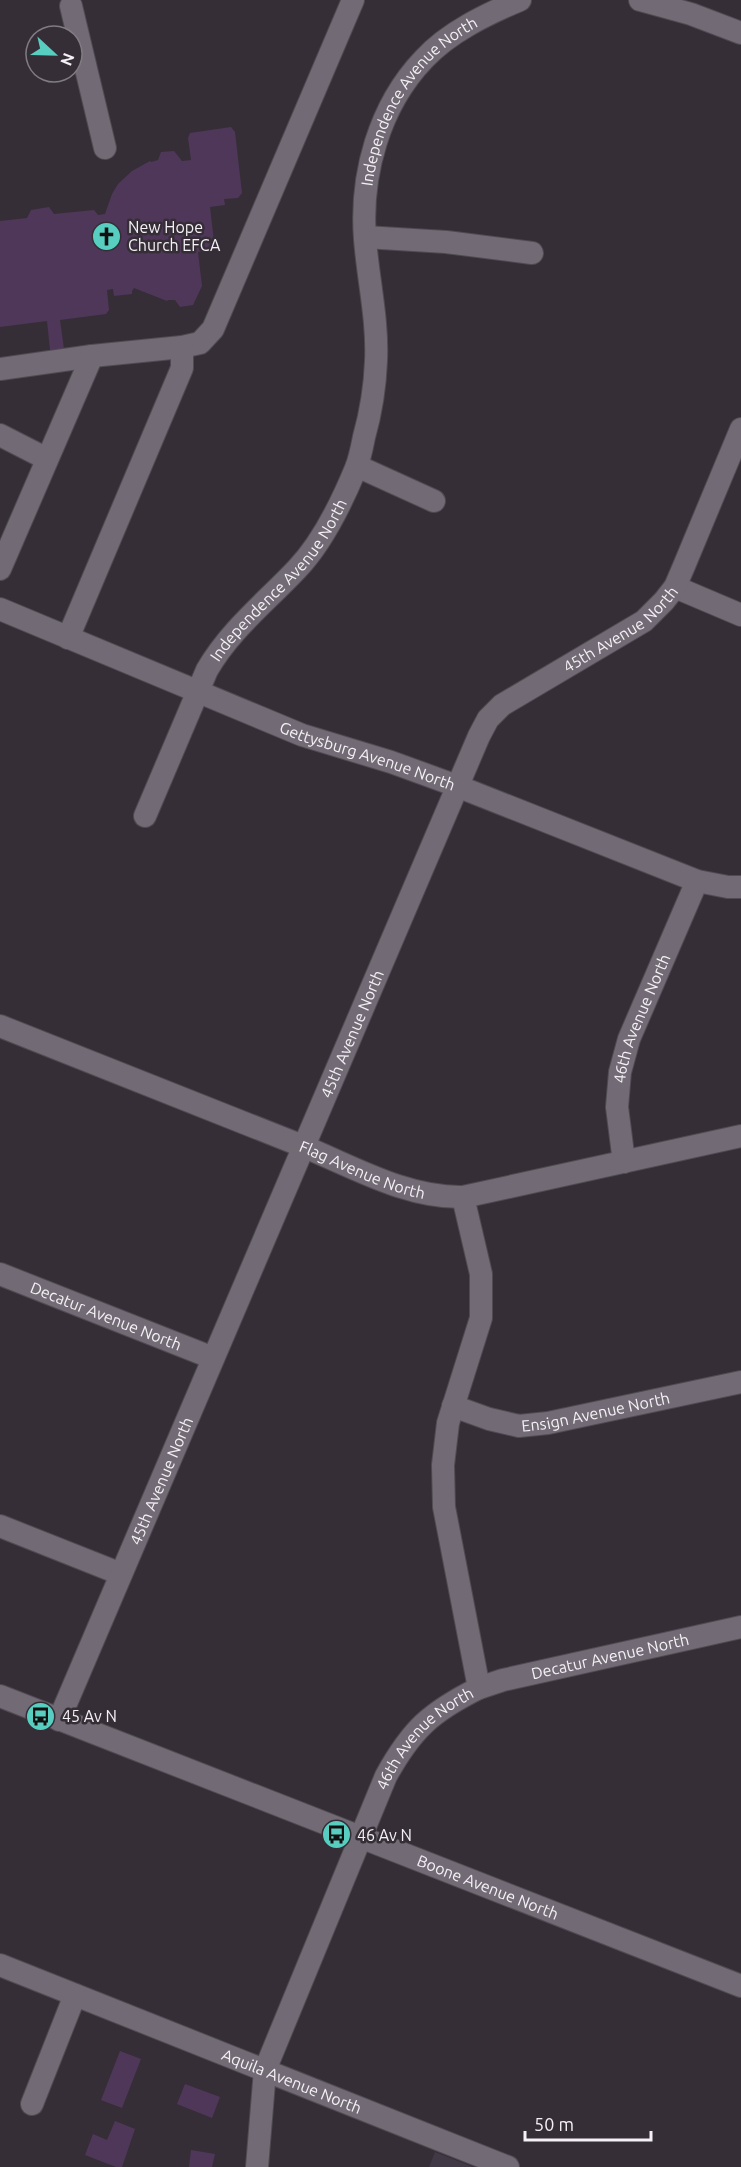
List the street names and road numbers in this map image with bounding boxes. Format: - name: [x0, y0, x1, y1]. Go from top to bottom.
- street label: Independence Avenue North: [357, 13, 480, 187]
- street label: Independence Avenue North: [206, 496, 350, 665]
- street label: 45th Avenue North: [560, 583, 681, 676]
- street label: Gettysburg Avenue North: [277, 718, 458, 794]
- street label: 46th Avenue North: [610, 951, 674, 1084]
- street label: 45th Avenue North: [317, 967, 387, 1100]
- street label: Flag Avenue North: [297, 1137, 427, 1202]
- street label: Decatur Avenue North: [28, 1278, 184, 1354]
- street label: Ensign Avenue North: [521, 1388, 671, 1435]
- street label: 45th Avenue North: [126, 1414, 196, 1547]
- street label: Decatur Avenue North: [530, 1630, 691, 1682]
- street label: 46th Avenue North: [372, 1684, 476, 1792]
- street label: Boone Avenue North: [415, 1851, 561, 1923]
- street label: Aquila Avenue North: [219, 2045, 364, 2117]

